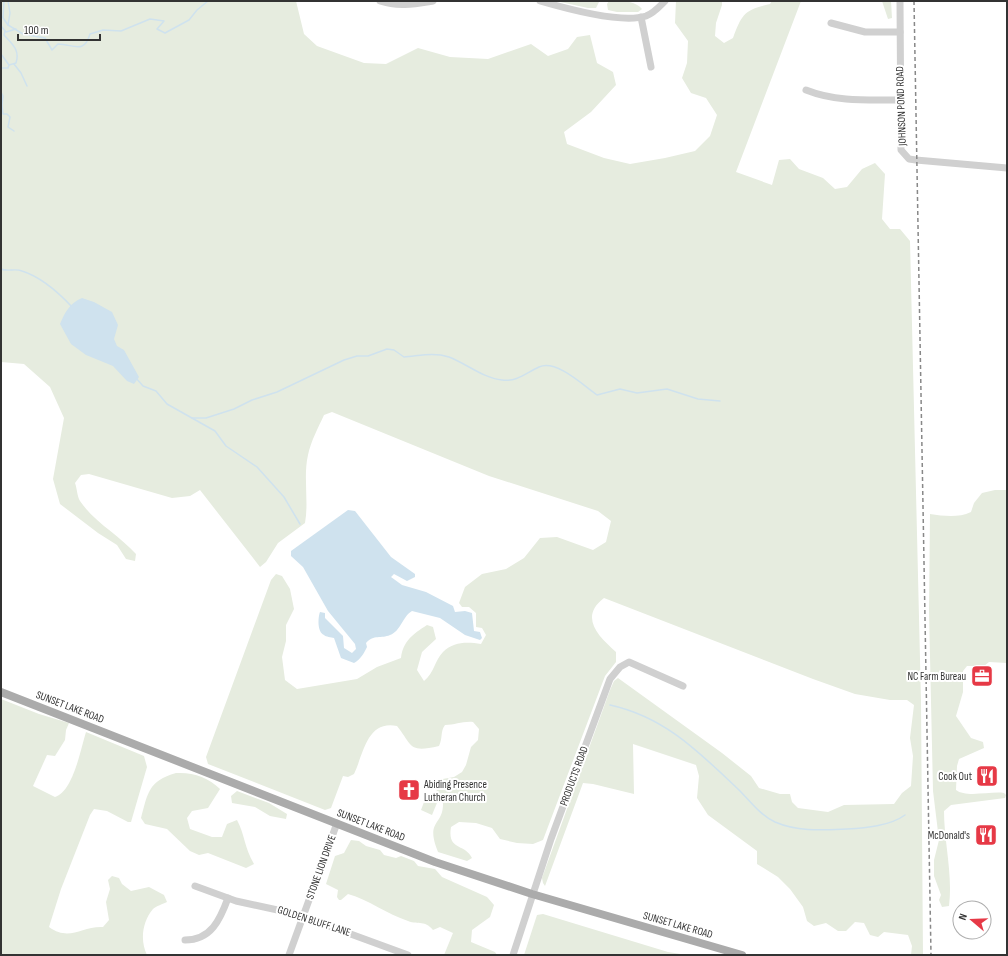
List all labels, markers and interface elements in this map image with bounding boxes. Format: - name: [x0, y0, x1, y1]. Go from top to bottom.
- scale bar: [18, 16, 100, 42]
- text: 100 m: [24, 23, 49, 38]
- street label: JOHNSON POND ROAD: [893, 66, 909, 147]
- office icon: NC Farm Bureau: [969, 663, 995, 689]
- place label: NC Farm Bureau: [907, 670, 966, 683]
- street label: SUNSET LAKE ROAD: [34, 688, 106, 726]
- street label: PRODUCTS ROAD: [557, 744, 591, 808]
- restaurant icon: Cook Out: [974, 763, 1000, 789]
- place label: Cook Out: [938, 770, 973, 783]
- church icon: Abiding Presence Lutheran Church: [396, 777, 422, 803]
- place label: Abiding Presence Lutheran Church: [423, 778, 487, 804]
- street label: SUNSET LAKE ROAD: [335, 806, 407, 844]
- restaurant icon: McDonald's: [973, 822, 999, 848]
- place label: McDonald's: [928, 829, 970, 842]
- street label: STONE LION DRIVE: [303, 833, 339, 901]
- north arrow: [952, 900, 992, 940]
- street label: GOLDEN BLUFF LANE: [276, 903, 352, 939]
- street label: SUNSET LAKE ROAD: [642, 909, 714, 941]
- text: N: [956, 912, 970, 922]

